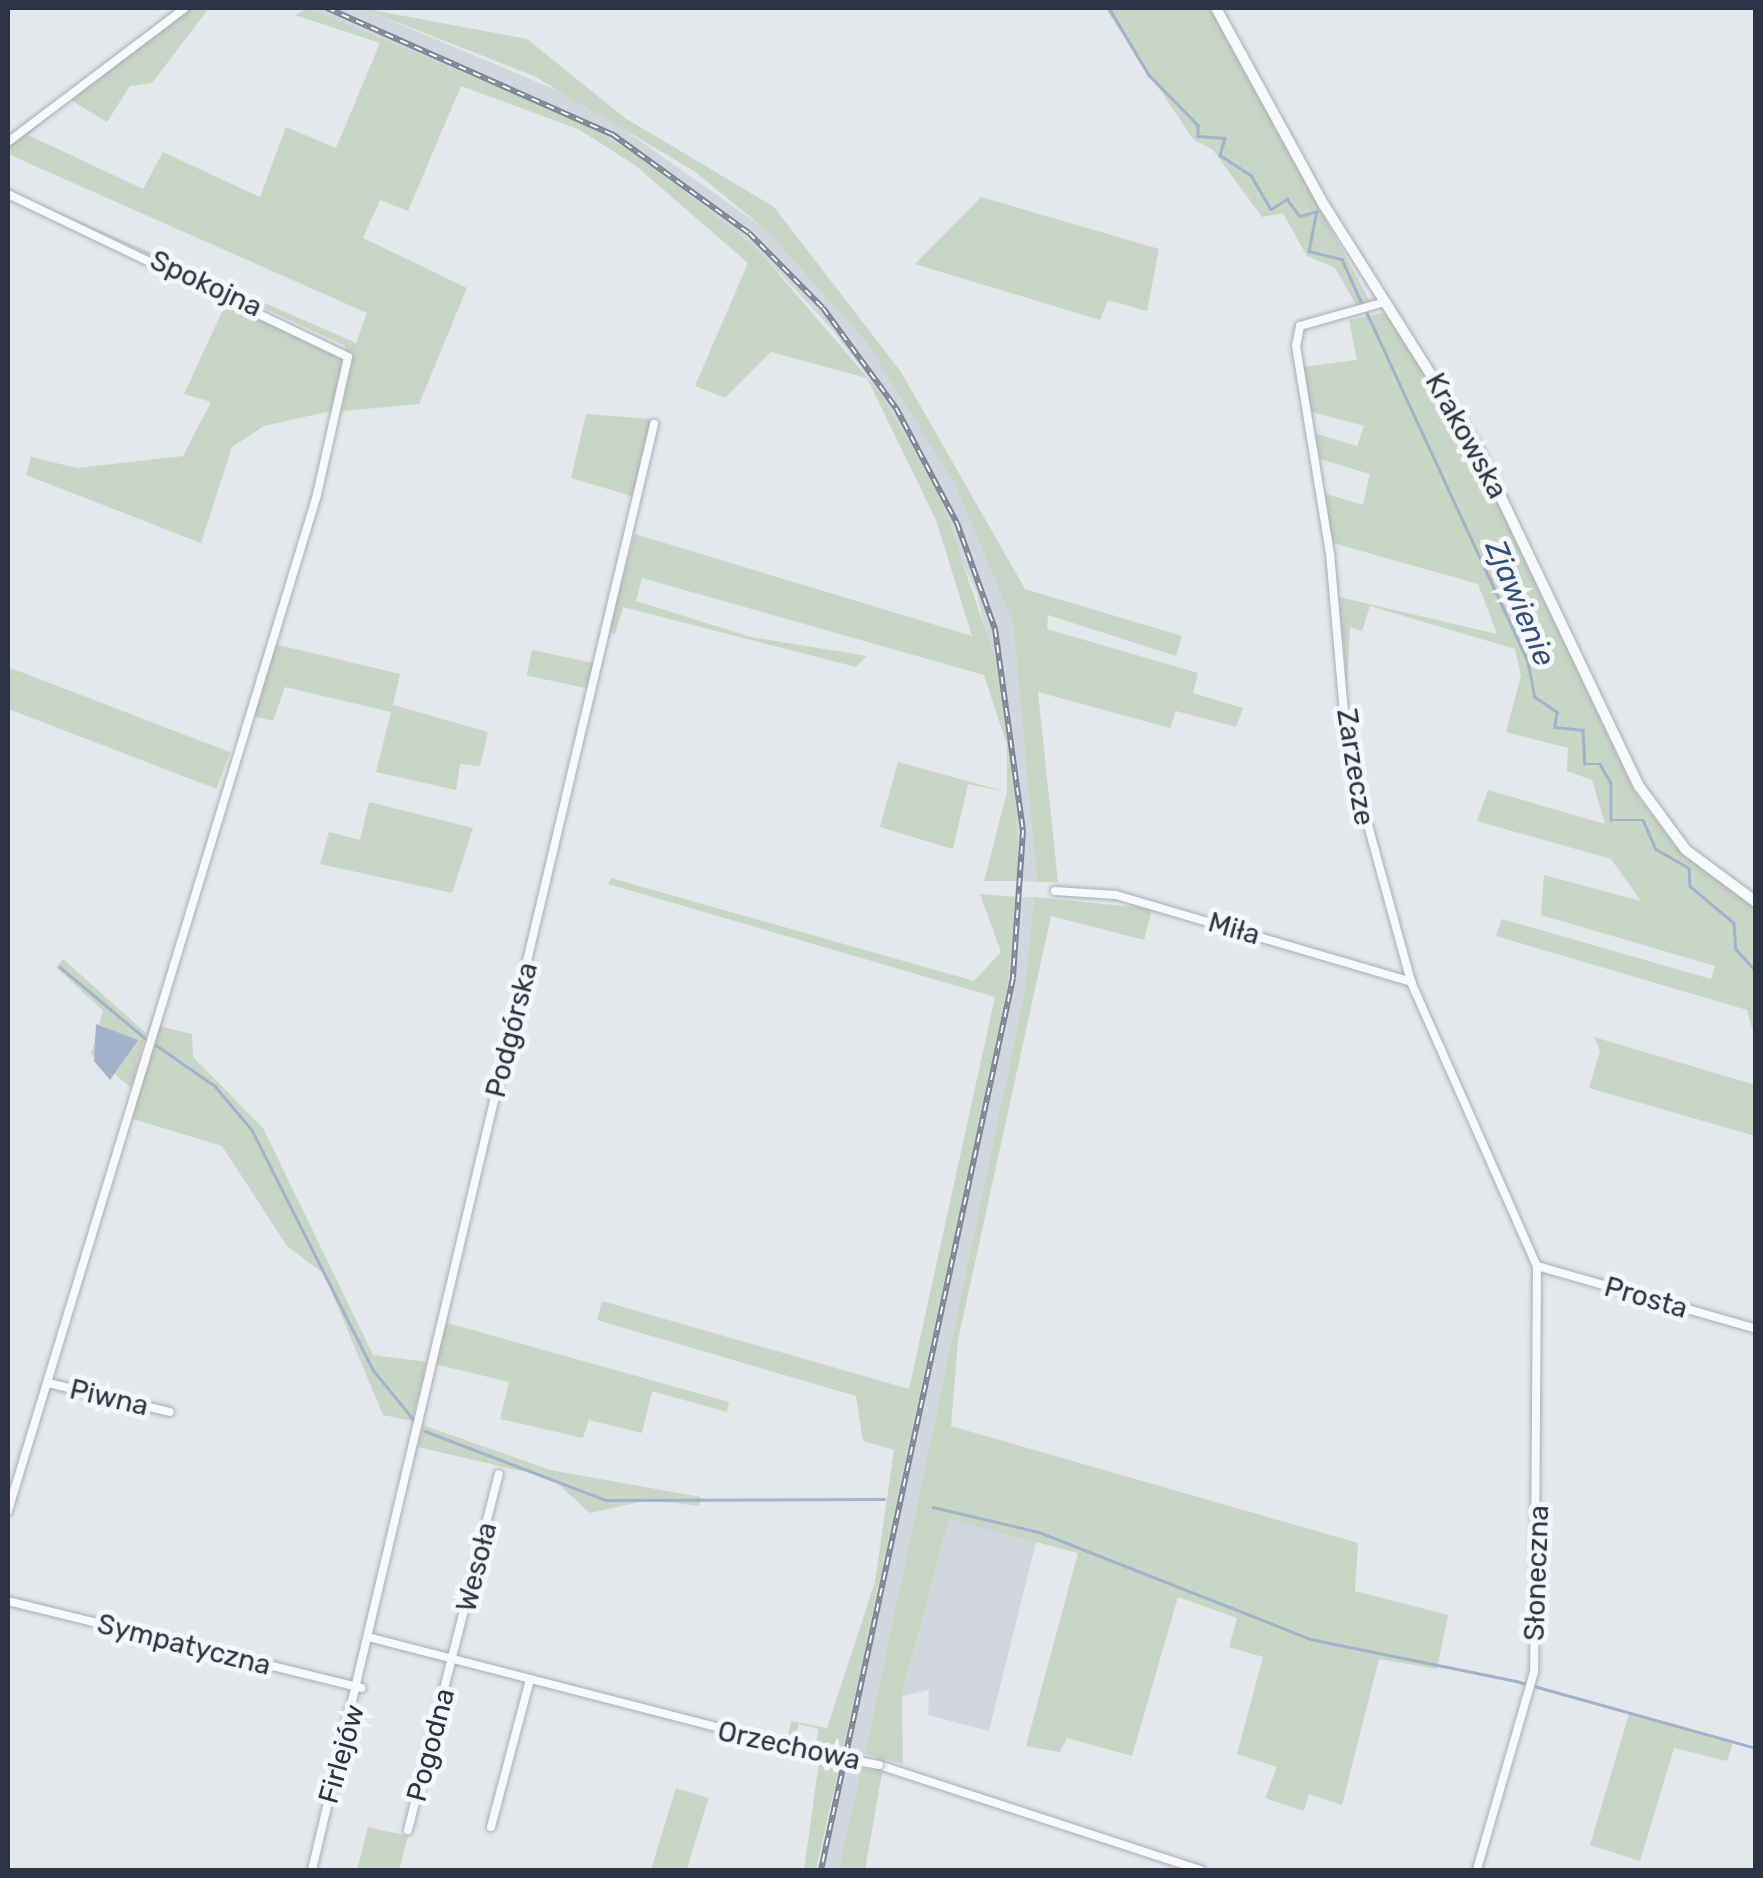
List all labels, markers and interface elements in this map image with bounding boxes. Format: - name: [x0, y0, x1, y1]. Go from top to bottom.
- street label: Spokojna: [145, 244, 267, 324]
- street label: Krakowska: [1418, 367, 1514, 505]
- water label: Zjawienie: [1477, 535, 1563, 671]
- street label: Zarzecze: [1329, 706, 1381, 828]
- street label: Miła: [1204, 906, 1264, 952]
- street label: Podgórska: [479, 959, 545, 1101]
- street label: Prosta: [1600, 1270, 1692, 1326]
- street label: Piwna: [66, 1373, 152, 1423]
- street label: Słoneczna: [1518, 1504, 1556, 1642]
- street label: Wesoła: [450, 1519, 504, 1615]
- street label: Sympatyczna: [94, 1607, 274, 1683]
- street label: Pogodna: [400, 1685, 462, 1805]
- street label: Firlejów: [312, 1701, 372, 1807]
- street label: Orzechowa: [715, 1714, 863, 1778]

